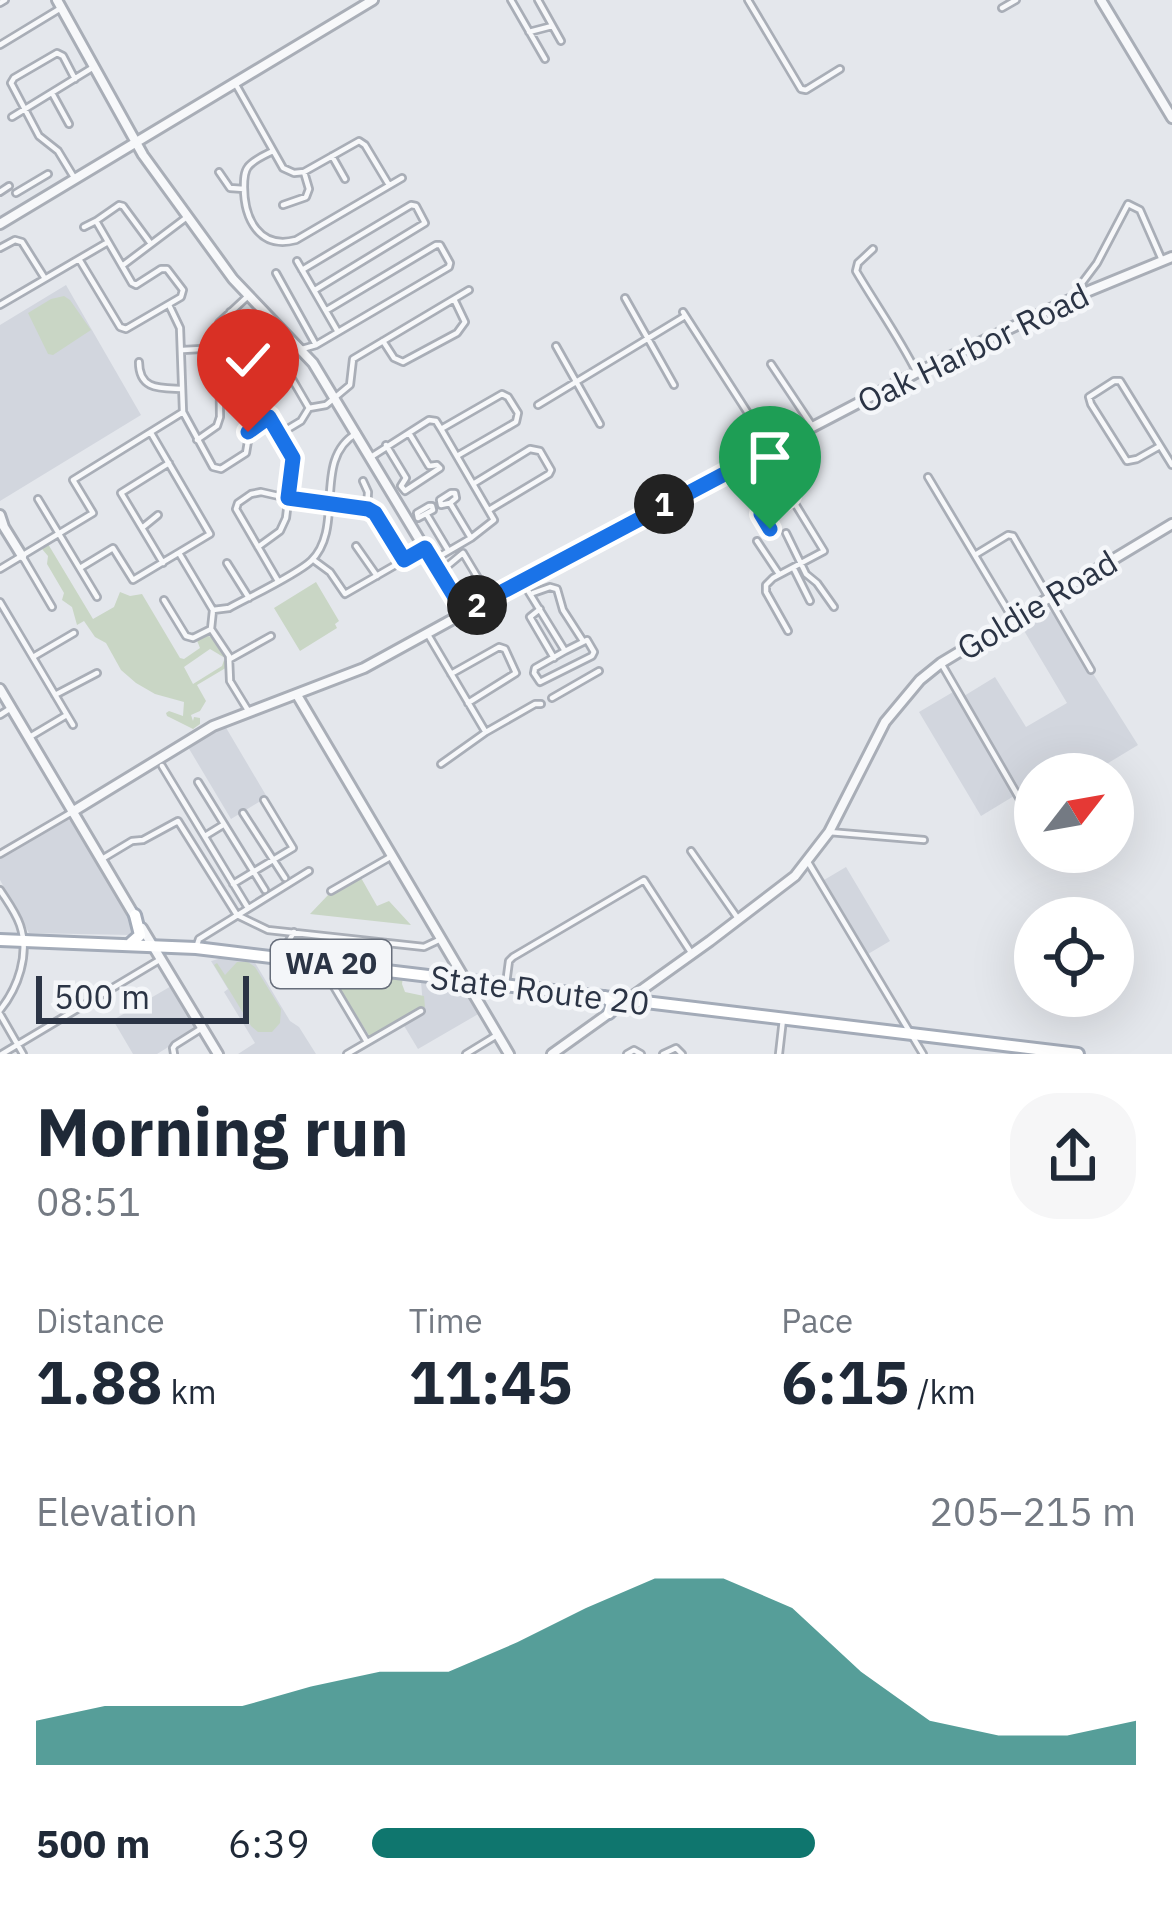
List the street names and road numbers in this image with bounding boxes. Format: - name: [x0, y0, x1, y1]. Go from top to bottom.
- street label: Oak Harbor Road: [850, 273, 1096, 422]
- street label: Goldie Road: [949, 540, 1125, 669]
- road number: WA 20: [271, 940, 391, 988]
- street label: State Route 20: [428, 955, 652, 1024]

